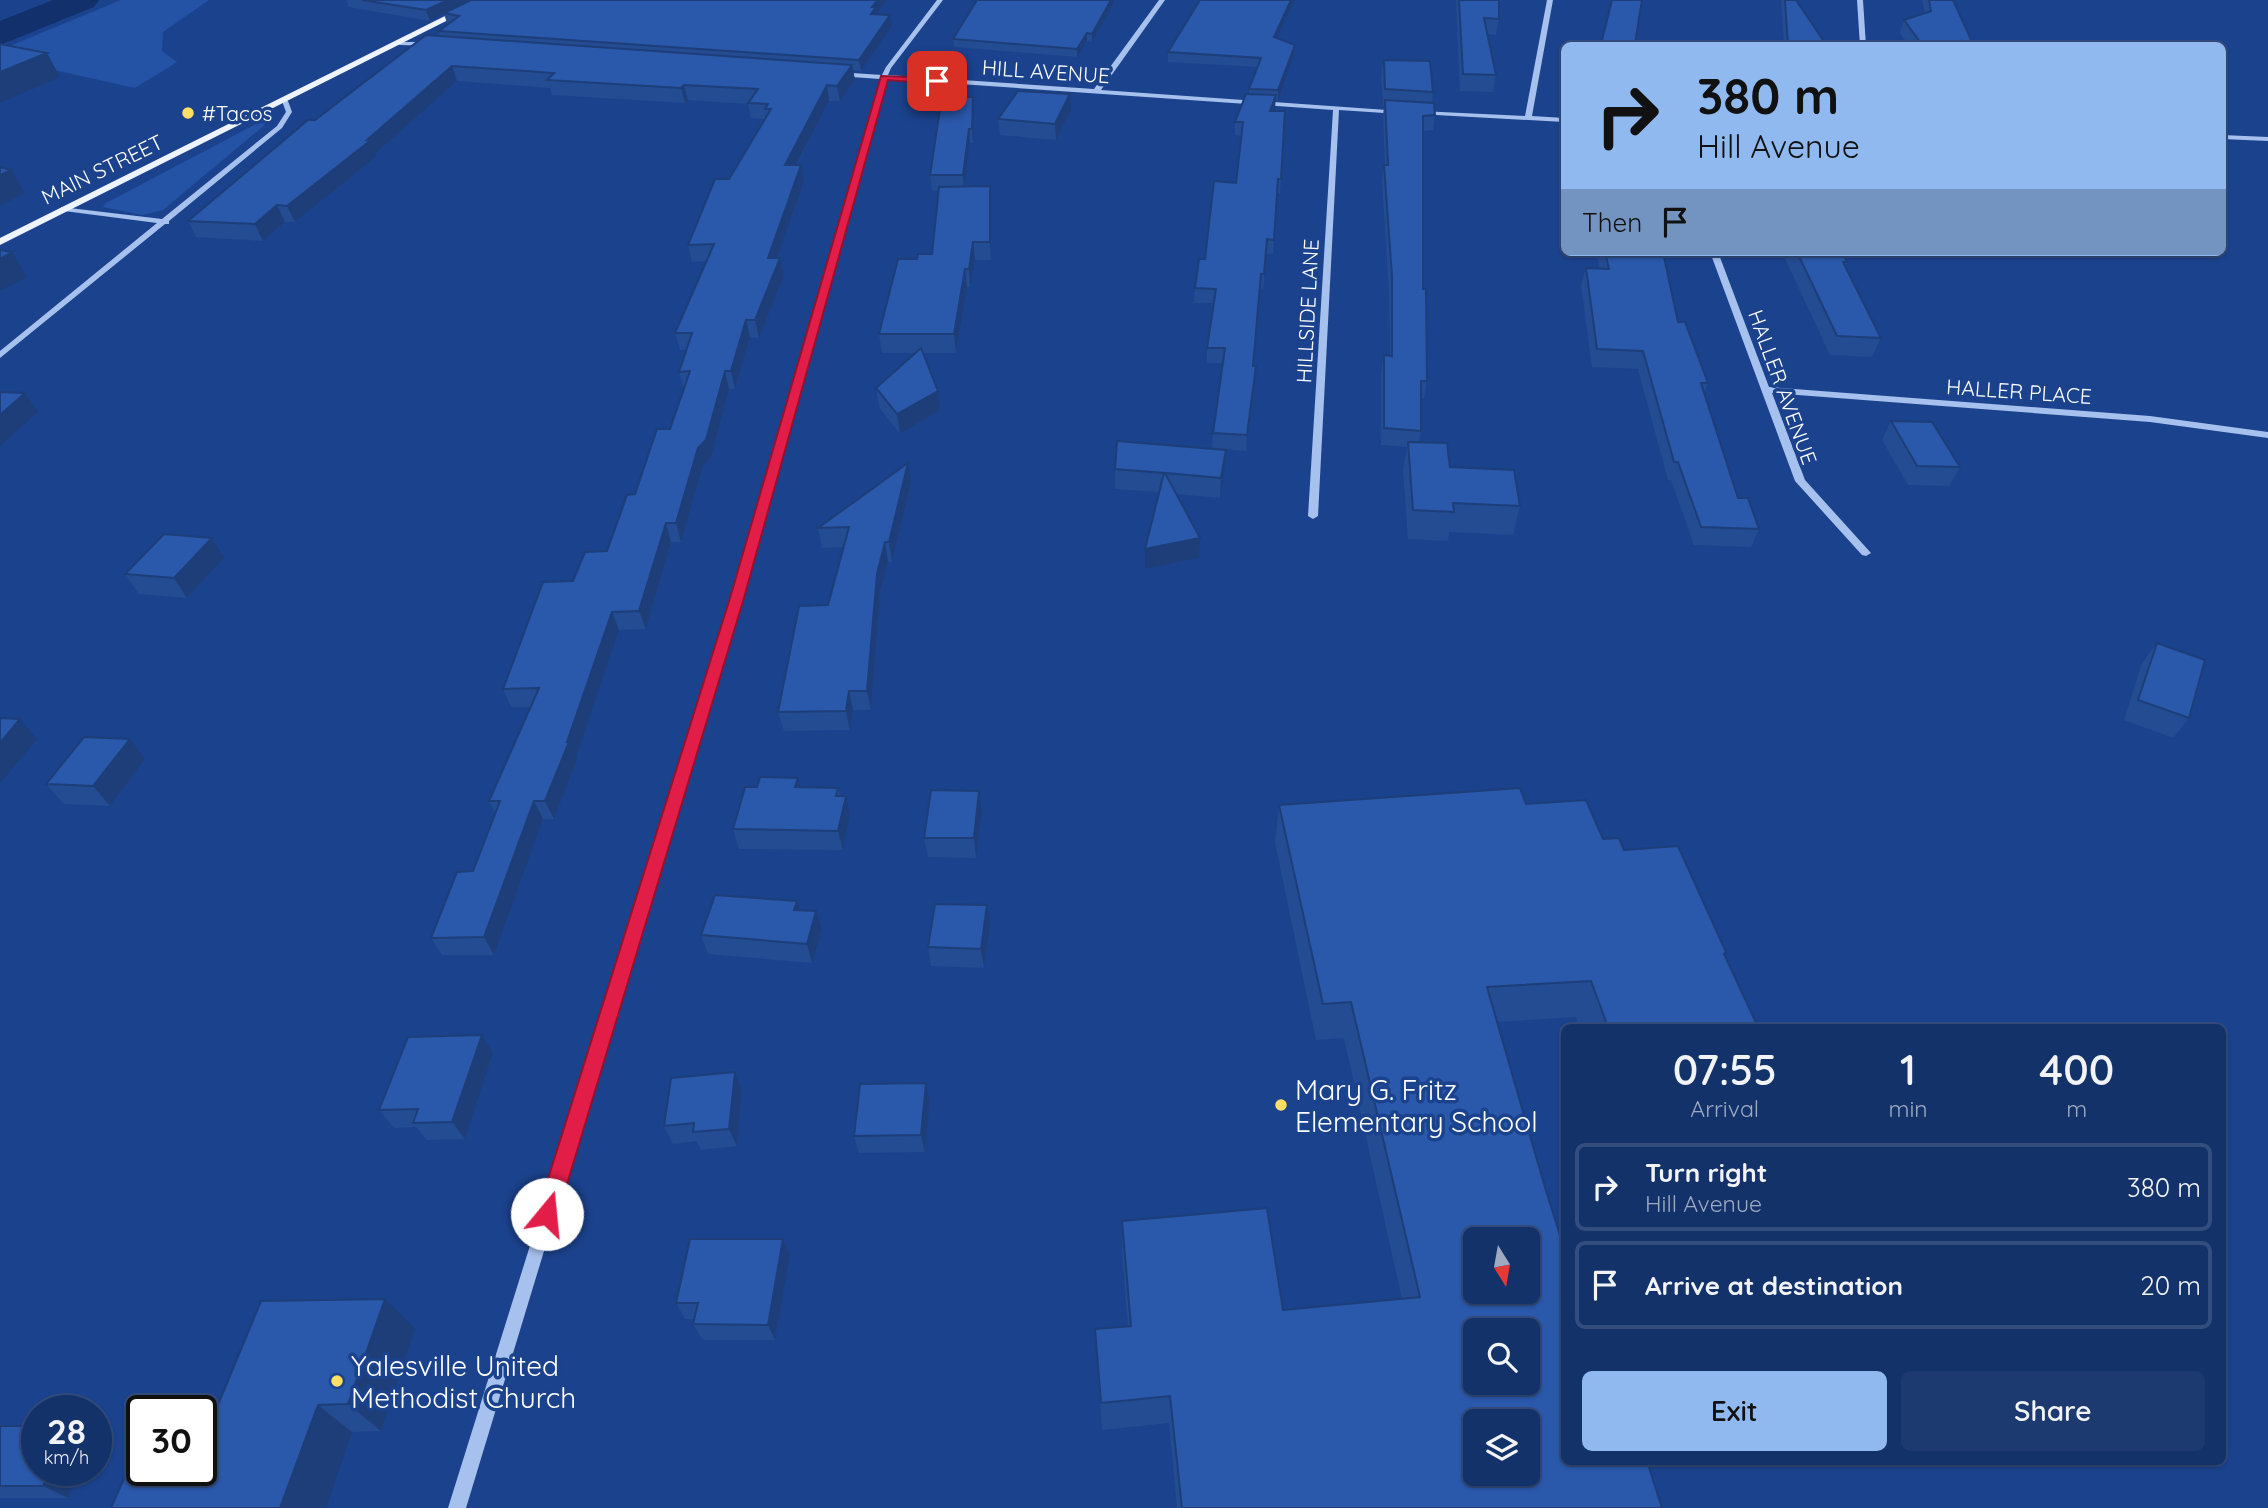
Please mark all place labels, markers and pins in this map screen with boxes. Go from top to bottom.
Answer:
pin [907,51,967,111]
place label: #Tacos [202,100,272,126]
marker: #Tacos [180,105,196,121]
place label: Mary G. Fritz Elementary School [1295,1072,1538,1139]
marker: Mary G. Fritz Elementary School [1273,1097,1289,1113]
place label: Yalesville United Methodist Church [351,1348,576,1415]
marker: Yalesville United Methodist Church [329,1373,345,1389]

